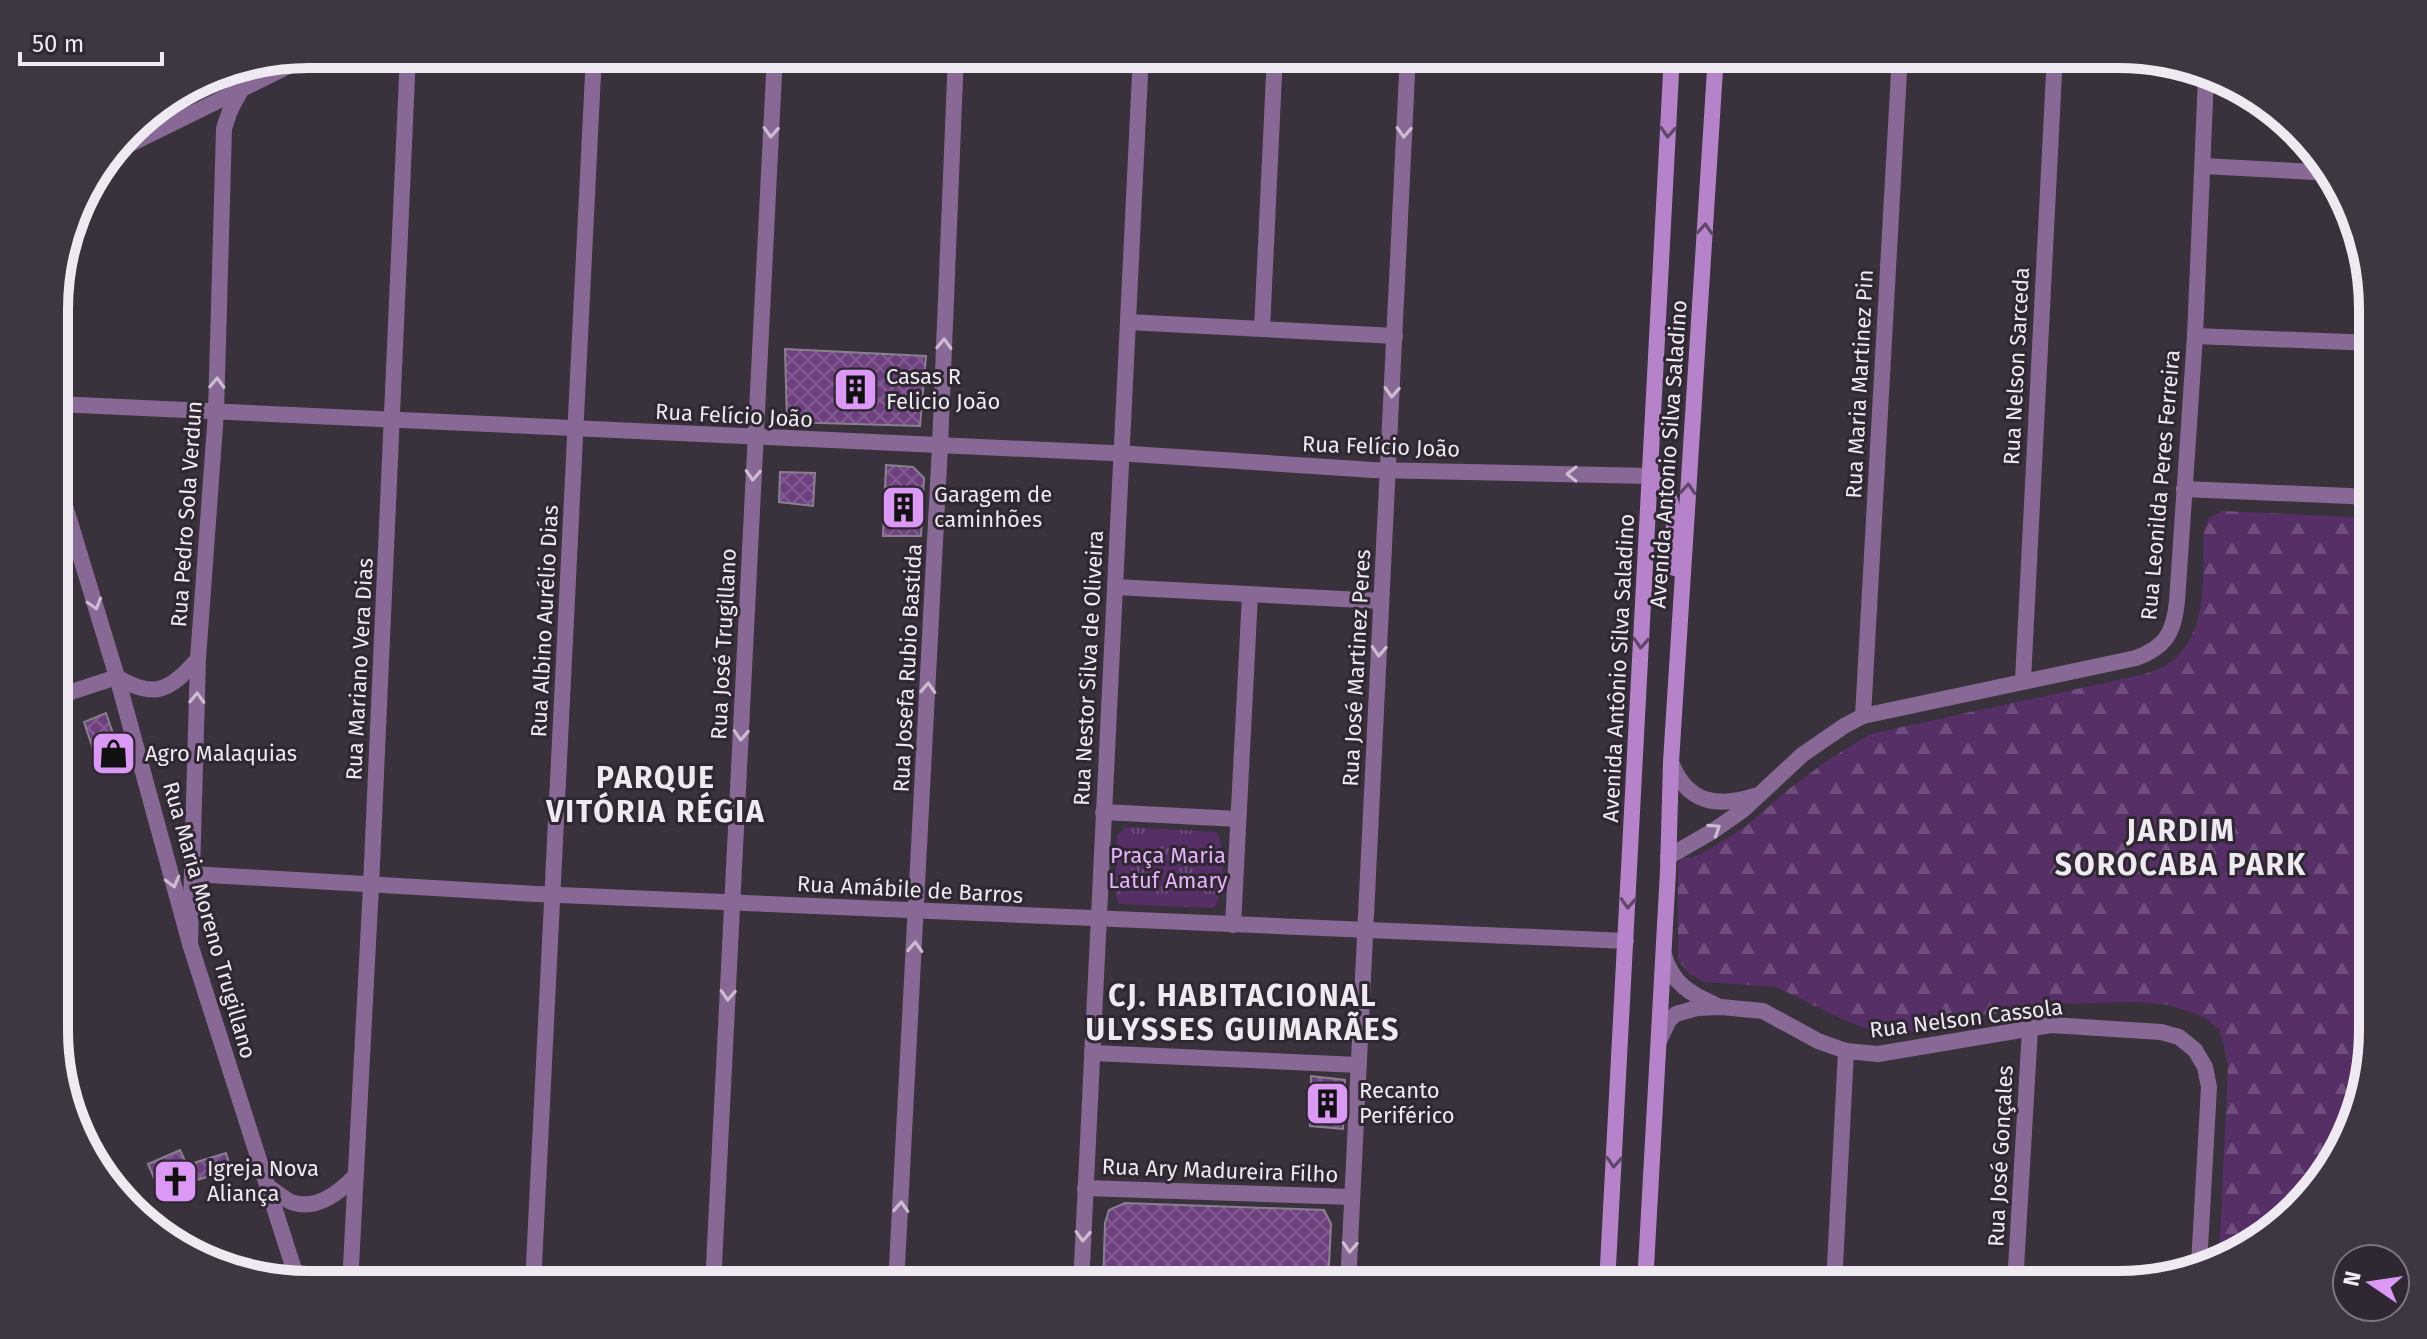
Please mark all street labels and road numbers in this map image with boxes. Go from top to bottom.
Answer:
street label: Rua Nelson Sarceda [1998,266,2035,466]
street label: Rua Maria Martinez Pin [1840,269,1879,499]
street label: Avenida Antonio Silva Saladino [1644,299,1693,609]
street label: Rua Leonilda Peres Ferreira [2135,348,2186,622]
street label: Rua Felício João [654,398,814,433]
street label: Rua Pedro Sola Verdun [165,400,208,628]
street label: Rua Felício João [1301,430,1460,463]
street label: Rua Albino Aurélio Dias [525,504,564,738]
street label: Avenida Antônio Silva Saladino [1597,513,1640,823]
street label: Rua Nestor Silva de Oliveira [1068,529,1109,807]
street label: Rua Josefa Rubio Bastida [887,543,928,793]
street label: Rua José Trugillano [705,548,742,740]
street label: Rua José Martinez Peres [1337,549,1376,787]
street label: Rua Mariano Vera Dias [340,557,379,781]
street label: Rua Maria Moreno Trugillano [157,778,262,1062]
street label: Rua Amábile de Barros [796,870,1024,909]
street label: Rua Nelson Cassola [1868,993,2064,1044]
street label: Rua José Gonçales [1982,1065,2019,1248]
street label: Rua Ary Madureira Filho [1101,1153,1339,1188]

